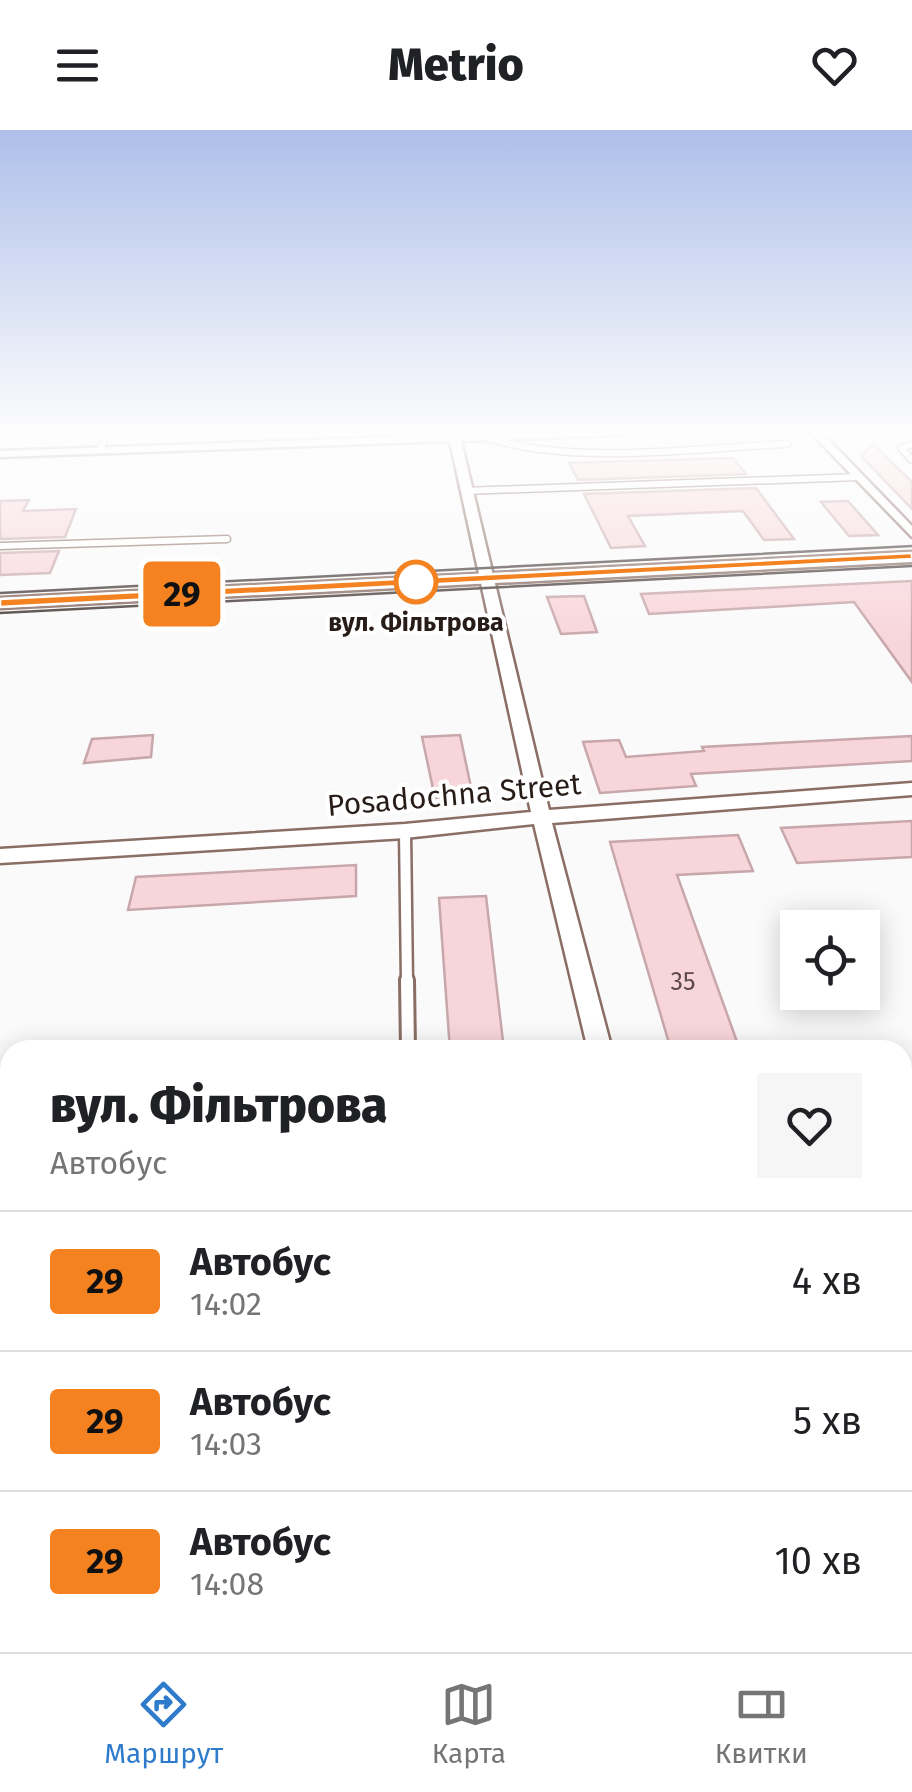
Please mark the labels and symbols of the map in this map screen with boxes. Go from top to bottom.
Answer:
marker: вул. Фільтрова [395,561,437,603]
line badge: 29 [137,562,227,626]
place label: вул. Фільтрова [328,608,504,638]
street label: Posadochna Street [326,766,583,824]
house number: 35 [670,967,696,997]

